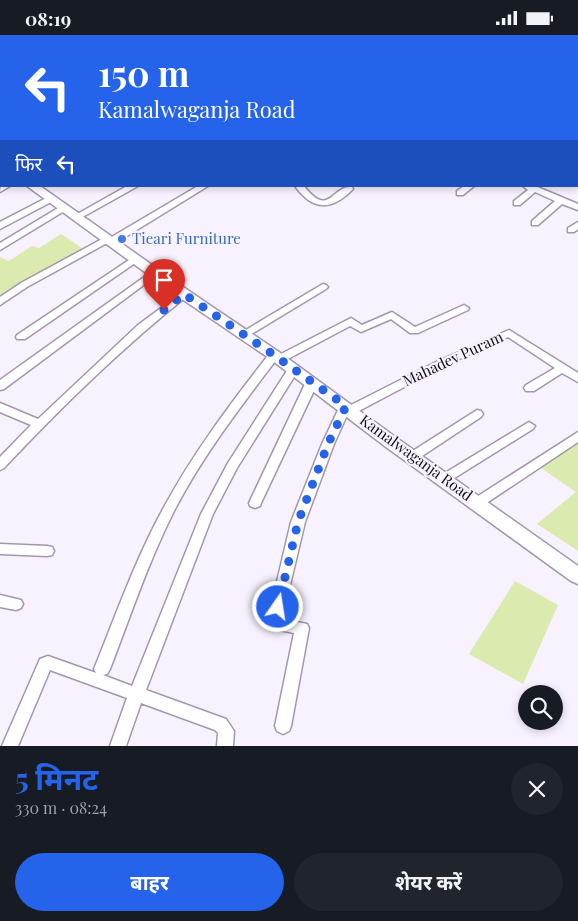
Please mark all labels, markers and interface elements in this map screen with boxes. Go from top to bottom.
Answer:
text: 08:19 [25,5,71,31]
text: 150 m [98,49,189,96]
icon: left [15,55,80,120]
text: Kamalwaganja Road [98,94,296,124]
text: फिर [15,150,42,176]
icon: left [52,150,80,178]
place label: Tieari Furniture [132,228,241,248]
marker: Tieari Furniture [116,233,128,245]
pin [143,259,185,310]
icon: arrive [150,266,178,294]
street label: Mahadev Puram [399,326,507,390]
street label: Kamalwaganja Road [356,410,477,505]
position arrow [251,580,303,632]
map controls [518,685,563,730]
button: search [518,685,563,730]
text: 5 मिनट [15,758,98,798]
button: close [511,763,563,815]
text: 330 m · 08:24 [15,797,107,818]
button: बाहर [15,853,284,911]
button: शेयर करें [294,853,563,911]

